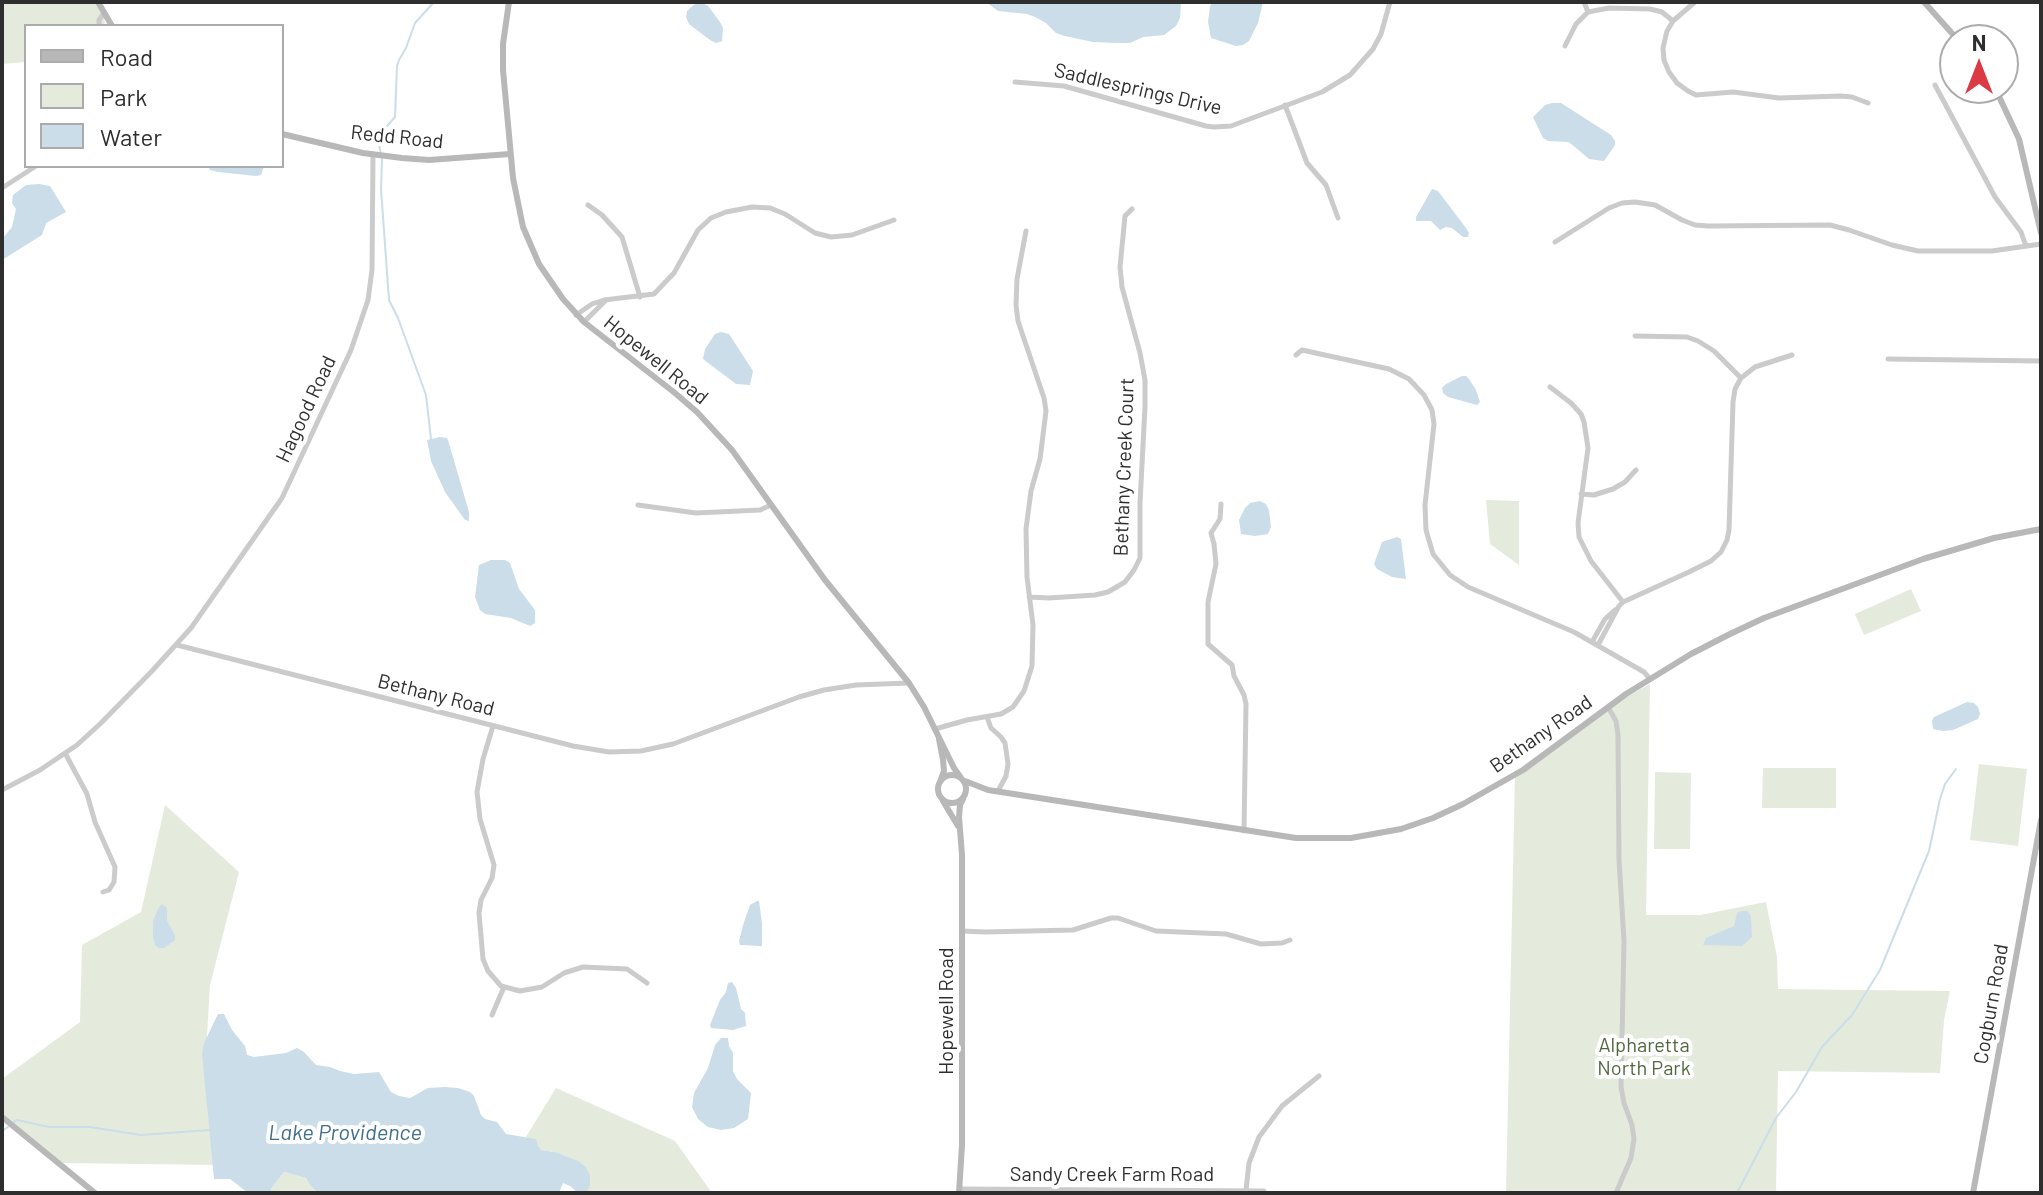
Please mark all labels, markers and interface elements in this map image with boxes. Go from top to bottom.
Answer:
legend [24,24,284,168]
north arrow [1939,24,2019,104]
text: N [1972,29,1986,55]
text: Road [100,42,153,71]
street label: Saddlesprings Drive [1052,58,1224,120]
text: Park [100,82,147,111]
street label: Redd Road [350,120,444,154]
text: Water [100,122,162,151]
street label: Hopewell Road [599,311,713,409]
street label: Hagood Road [271,352,341,466]
street label: Bethany Creek Court [1109,377,1139,557]
street label: Bethany Road [375,669,497,721]
street label: Bethany Road [1485,690,1597,778]
street label: Cogburn Road [1969,942,2013,1066]
street label: Hopewell Road [934,947,958,1075]
park label: Alpharetta North Park [1597,1033,1691,1080]
water label: Lake Providence [268,1120,422,1146]
street label: Sandy Creek Farm Road [1010,1162,1214,1186]

